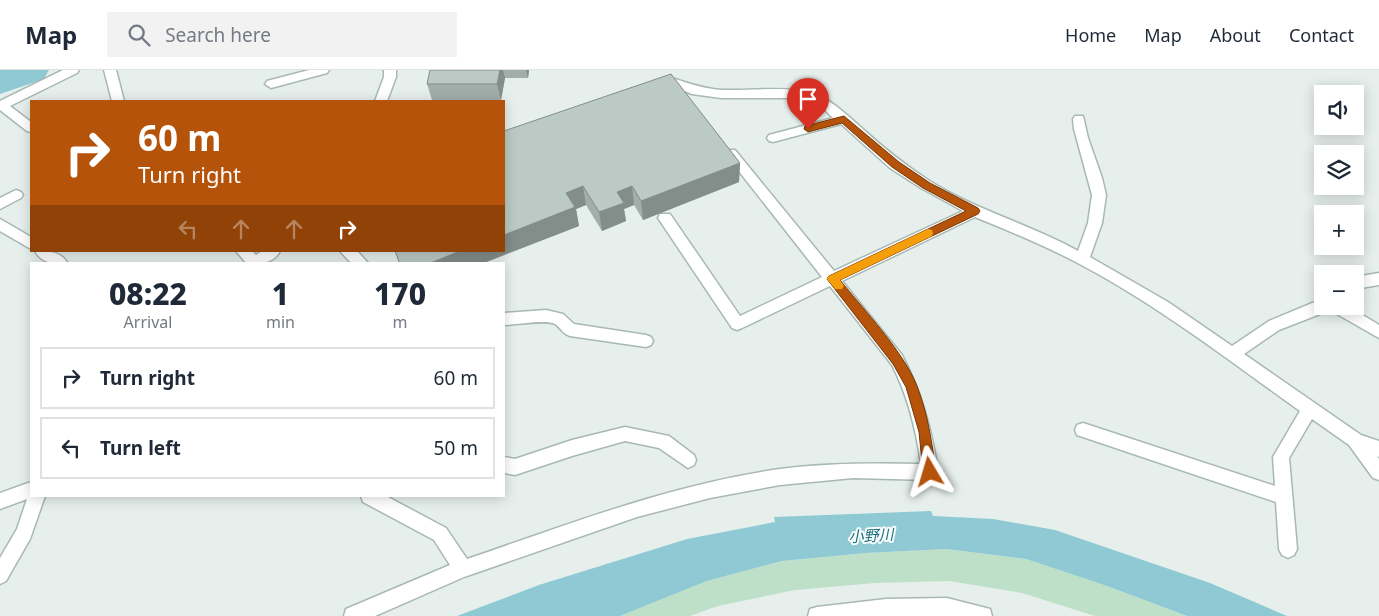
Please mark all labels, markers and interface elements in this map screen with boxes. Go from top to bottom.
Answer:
search box [107,12,457,57]
text: Map [25,18,77,51]
icon: search [125,21,153,49]
text: Search here [165,22,271,48]
text: Home [1065,23,1116,47]
text: Map [1144,23,1182,47]
text: About [1210,23,1261,47]
text: Contact [1289,23,1354,47]
pin [787,78,829,129]
icon: arrive [794,85,822,113]
map controls [1314,85,1364,315]
button: sound [1314,85,1364,135]
text: 60 m [138,114,221,161]
icon: right [55,120,120,185]
button: layers [1314,145,1364,195]
text: Turn right [138,159,241,189]
button: + [1314,205,1364,255]
icon: left [174,215,202,243]
icon: ahead [227,215,255,243]
icon: ahead [280,215,308,243]
icon: right [333,215,361,243]
button: − [1314,265,1364,315]
text: 08:22 [109,273,187,314]
text: 1 [272,273,289,314]
text: 170 [374,273,426,314]
text: Arrival [124,311,172,333]
text: min [266,311,295,333]
text: m [392,311,407,333]
icon: right [57,364,85,392]
text: Turn right [100,365,195,391]
text: 60 m [434,365,478,391]
icon: left [57,434,85,462]
text: Turn left [100,435,181,461]
text: 50 m [434,435,478,461]
position arrow [903,445,955,497]
water label: 小野川 [848,524,896,546]

